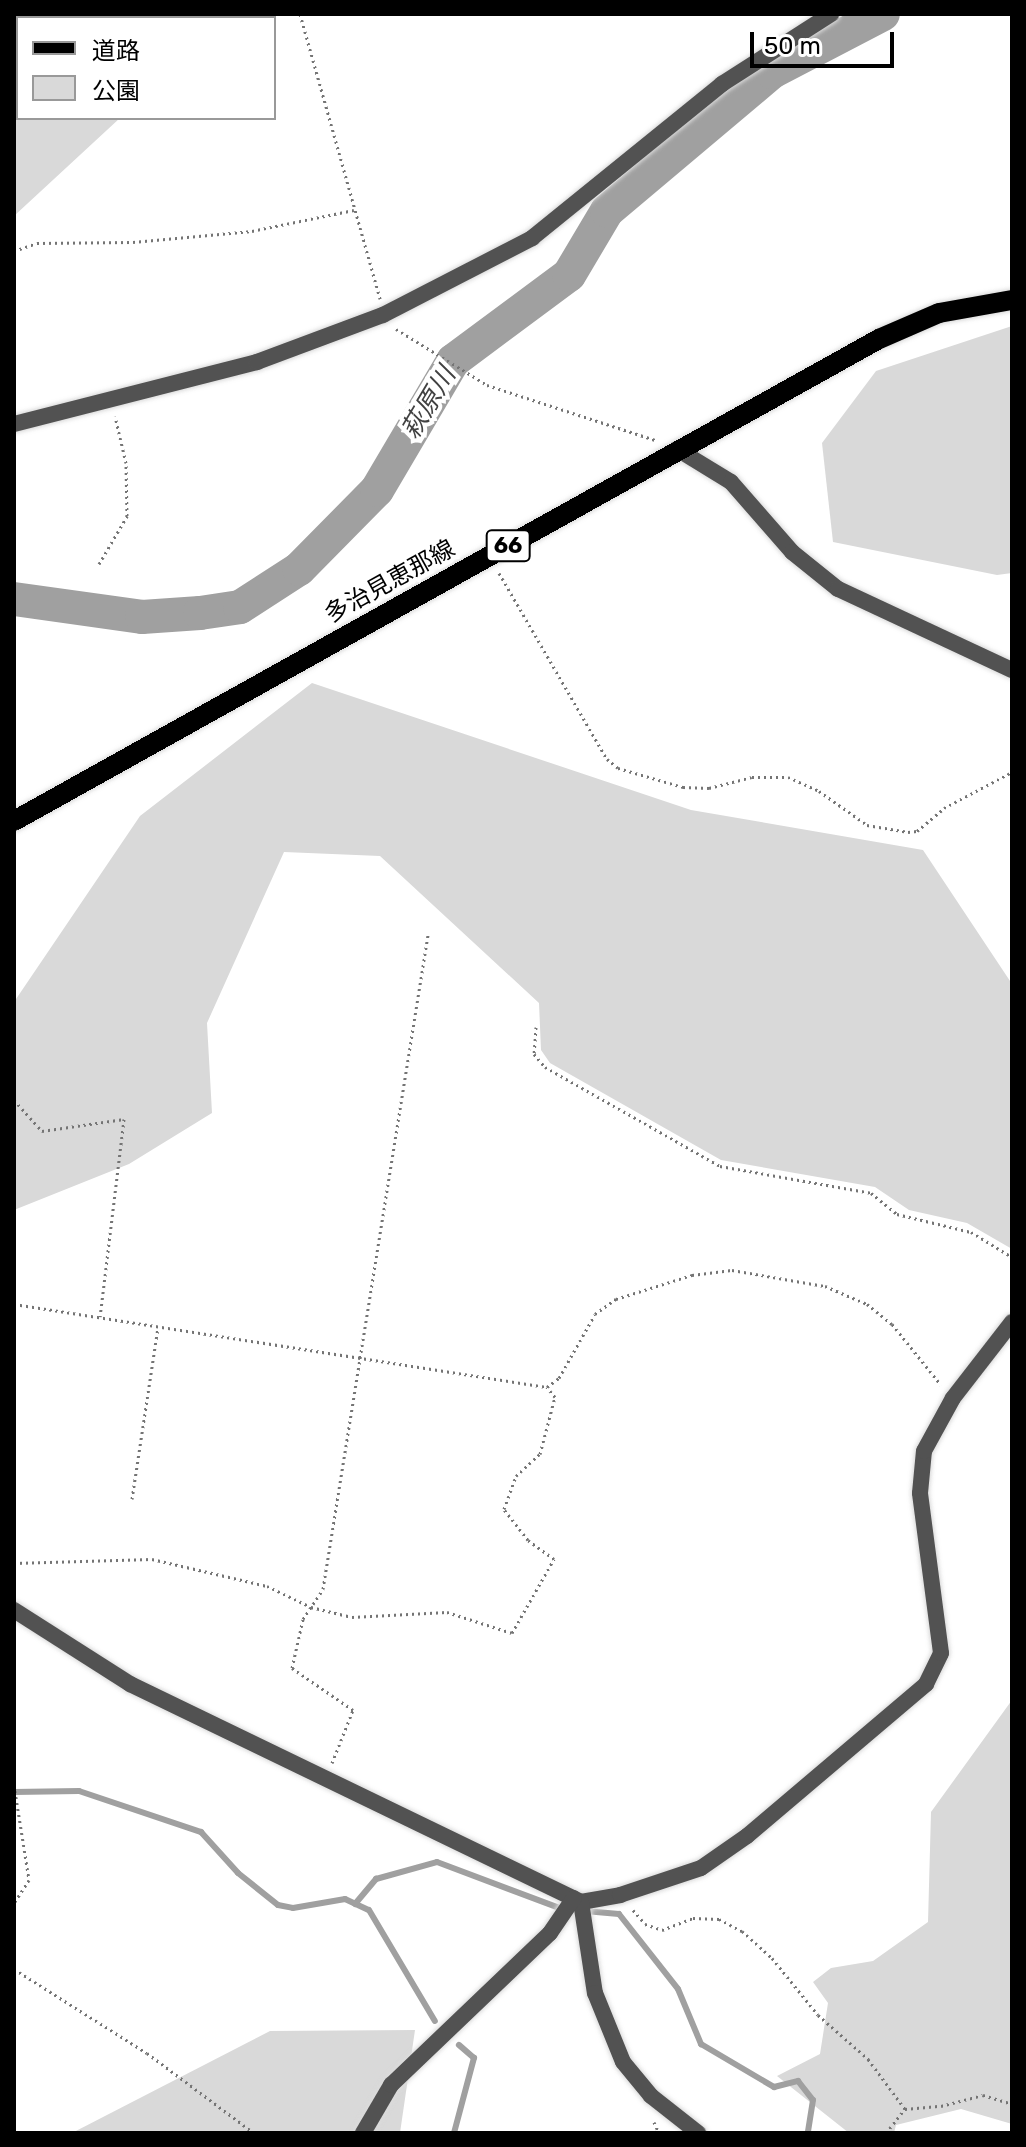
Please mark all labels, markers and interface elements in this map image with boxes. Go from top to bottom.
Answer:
legend [16,16,276,120]
scale bar [754,16,898,66]
text: 50 m [764,32,821,60]
text: 道路 [92,37,140,65]
text: 公園 [92,77,140,105]
water label: 萩原川 [396,362,462,444]
road number: 66 [484,528,532,564]
street label: 多治見恵那線 [320,534,460,630]

